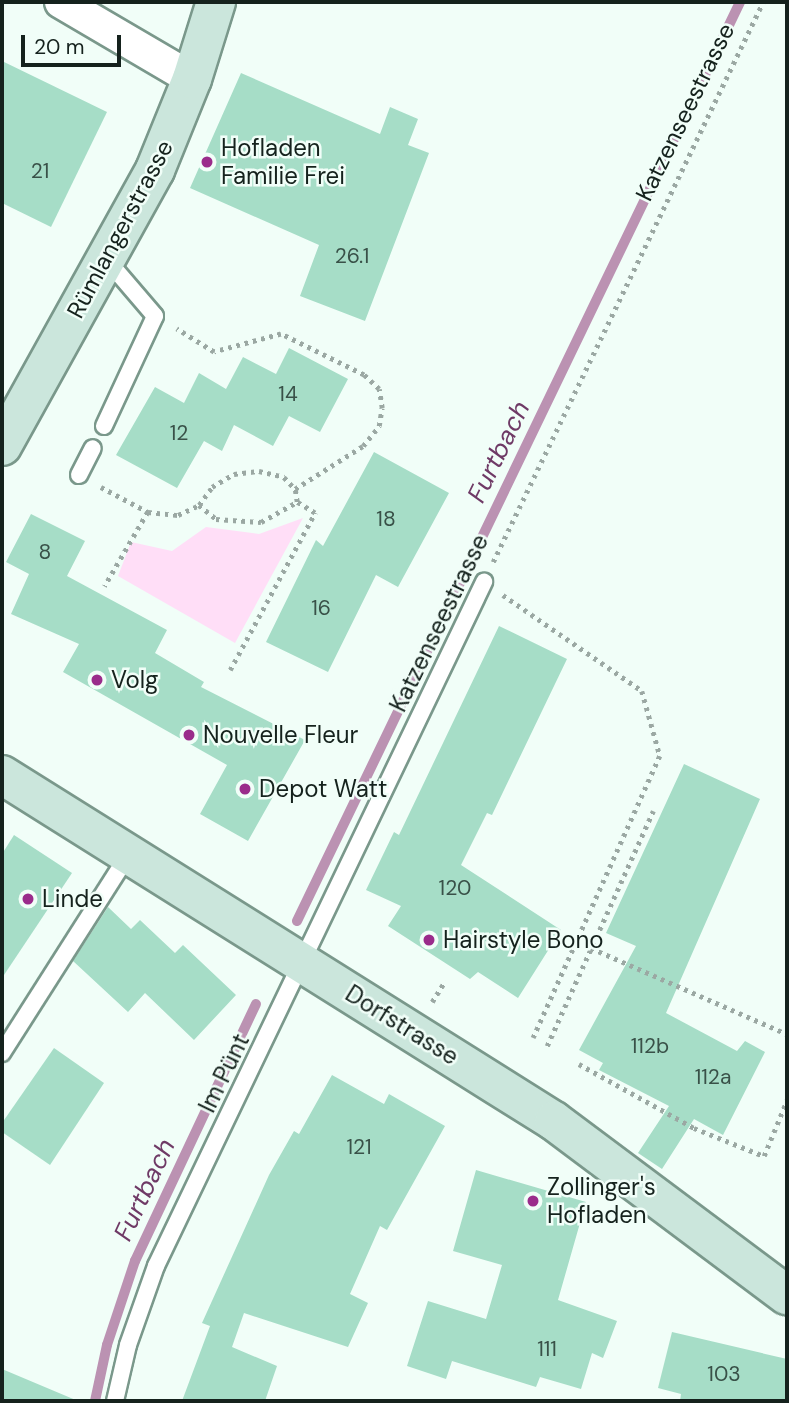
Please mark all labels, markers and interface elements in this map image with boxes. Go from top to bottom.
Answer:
street label: Katzenseestrasse [630,19,740,205]
scale bar [24,21,124,65]
text: 20 m [34,33,85,61]
place label: Hofladen Familie Frei [221,134,345,190]
street label: Rümlangerstrasse [61,135,179,323]
marker: Hofladen Familie Frei [199,154,215,170]
house number: 21 [31,158,49,184]
house number: 26.1 [335,243,369,269]
house number: 14 [278,381,298,407]
water label: Furtbach [461,396,537,508]
house number: 12 [170,420,188,446]
house number: 18 [376,506,396,532]
street label: Katzenseestrasse [384,530,494,716]
house number: 8 [39,539,51,565]
house number: 16 [311,595,331,621]
place label: Volg [111,666,158,694]
marker: Volg [89,672,105,688]
place label: Nouvelle Fleur [203,721,358,749]
marker: Nouvelle Fleur [181,727,197,743]
place label: Depot Watt [259,775,387,803]
marker: Depot Watt [237,781,253,797]
house number: 120 [439,875,471,901]
place label: Linde [42,885,103,913]
marker: Linde [20,891,36,907]
place label: Hairstyle Bono [443,926,603,954]
marker: Hairstyle Bono [421,932,437,948]
street label: Dorfstrasse [340,979,464,1071]
street label: Im Pünt [193,1029,255,1117]
house number: 112b [631,1033,669,1059]
house number: 112a [695,1064,731,1090]
water label: Furtbach [108,1134,182,1246]
house number: 121 [346,1134,372,1160]
place label: Zollinger's Hofladen [547,1173,656,1229]
marker: Zollinger's Hofladen [525,1193,541,1209]
house number: 111 [537,1336,557,1362]
house number: 103 [707,1361,741,1387]

